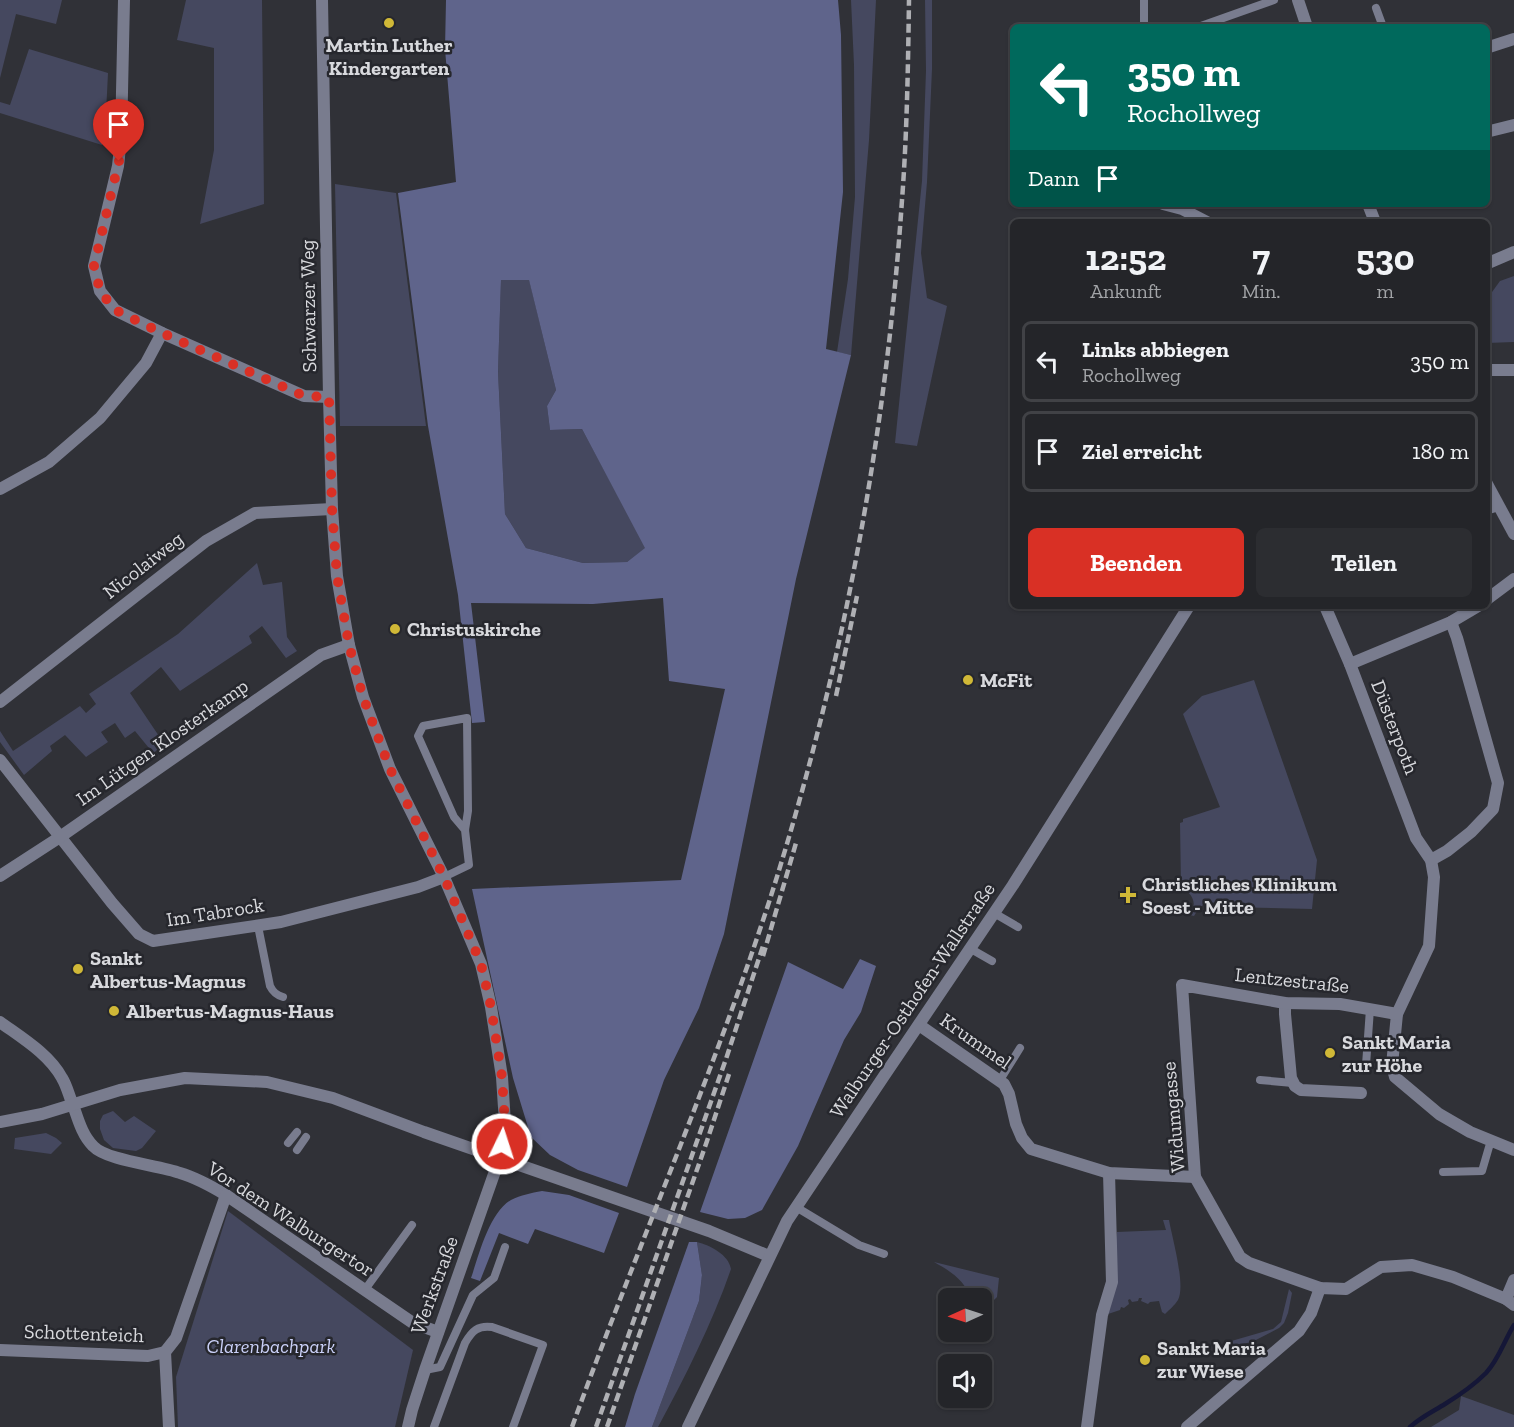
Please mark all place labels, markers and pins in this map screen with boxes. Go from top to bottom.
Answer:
marker: Martin Luther Kindergarten [382,16,396,30]
place label: Martin Luther Kindergarten [325,33,453,80]
pin [93,99,144,161]
place label: Christuskirche [407,617,541,641]
marker: Christuskirche [388,622,402,636]
place label: McFit [980,668,1033,692]
marker: McFit [961,673,975,687]
place label: Christliches Klinikum Soest - Mitte [1142,872,1337,919]
marker: Christliches Klinikum Soest - Mitte [1119,886,1137,904]
place label: Sankt Albertus-Magnus [90,946,246,993]
marker: Sankt Albertus-Magnus [71,962,85,976]
place label: Albertus-Magnus-Haus [126,999,334,1023]
marker: Albertus-Magnus-Haus [107,1004,121,1018]
place label: Sankt Maria zur Höhe [1342,1030,1451,1077]
marker: Sankt Maria zur Höhe [1323,1046,1337,1060]
place label: Sankt Maria zur Wiese [1157,1336,1266,1383]
marker: Sankt Maria zur Wiese [1138,1353,1152,1367]

